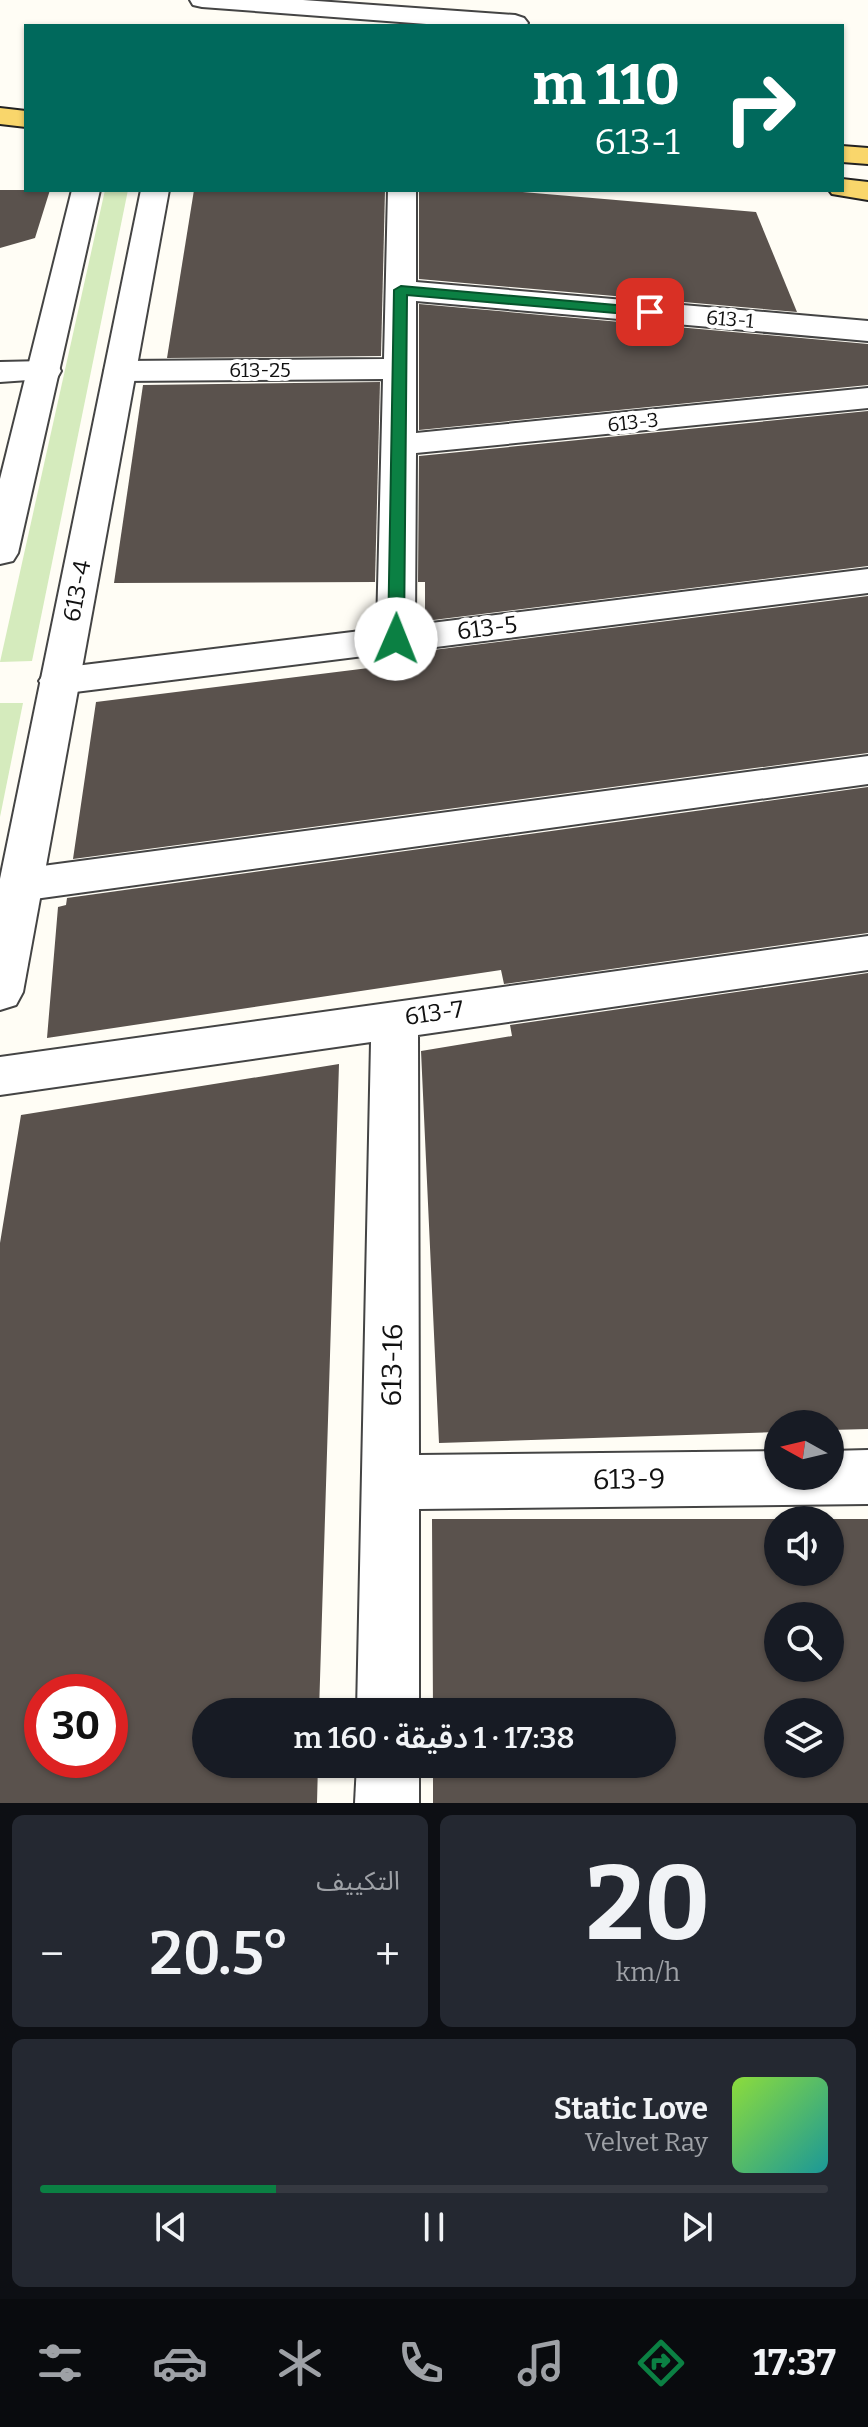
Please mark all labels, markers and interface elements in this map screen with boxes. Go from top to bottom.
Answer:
text: 110 m [533,52,680,119]
icon: right [708,56,812,160]
text: 613-1 [595,120,680,164]
pin [616,278,684,346]
icon: arrive [628,290,672,334]
street label: 613-1 [705,305,755,333]
street label: 613-25 [229,358,291,382]
street label: 613-3 [606,407,660,437]
street label: 613-4 [57,558,97,624]
position arrow [354,597,438,681]
street label: 613-5 [455,610,519,646]
street label: 613-7 [403,995,465,1031]
street label: 613-16 [375,1323,409,1407]
north arrow [764,1410,844,1490]
map controls [764,1410,844,1778]
street label: 613-9 [592,1462,666,1496]
button: sound [764,1506,844,1586]
button: search [764,1602,844,1682]
speed limit sign: 30 [24,1674,128,1778]
button: layers [764,1698,844,1778]
text: 17:38 · 1 دقيقة · 160 m [293,1720,575,1756]
text: 20 [586,1842,710,1967]
text: التكييف [316,1866,400,1897]
text: 20.5° [149,1918,290,1990]
text: − [40,1928,64,1981]
text: + [375,1928,400,1981]
text: km/h [616,1957,680,1988]
text: Static Love [554,2091,708,2127]
text: Velvet Ray [585,2127,708,2158]
icon: previous [149,2205,193,2249]
icon: pause [412,2205,456,2249]
icon: next [675,2205,719,2249]
icon: filters [32,2335,88,2391]
icon: car [152,2335,208,2391]
icon: climate [272,2335,328,2391]
icon: phone [393,2335,449,2391]
icon: music [513,2335,569,2391]
icon: directions [633,2335,689,2391]
text: 17:37 [753,2341,836,2385]

